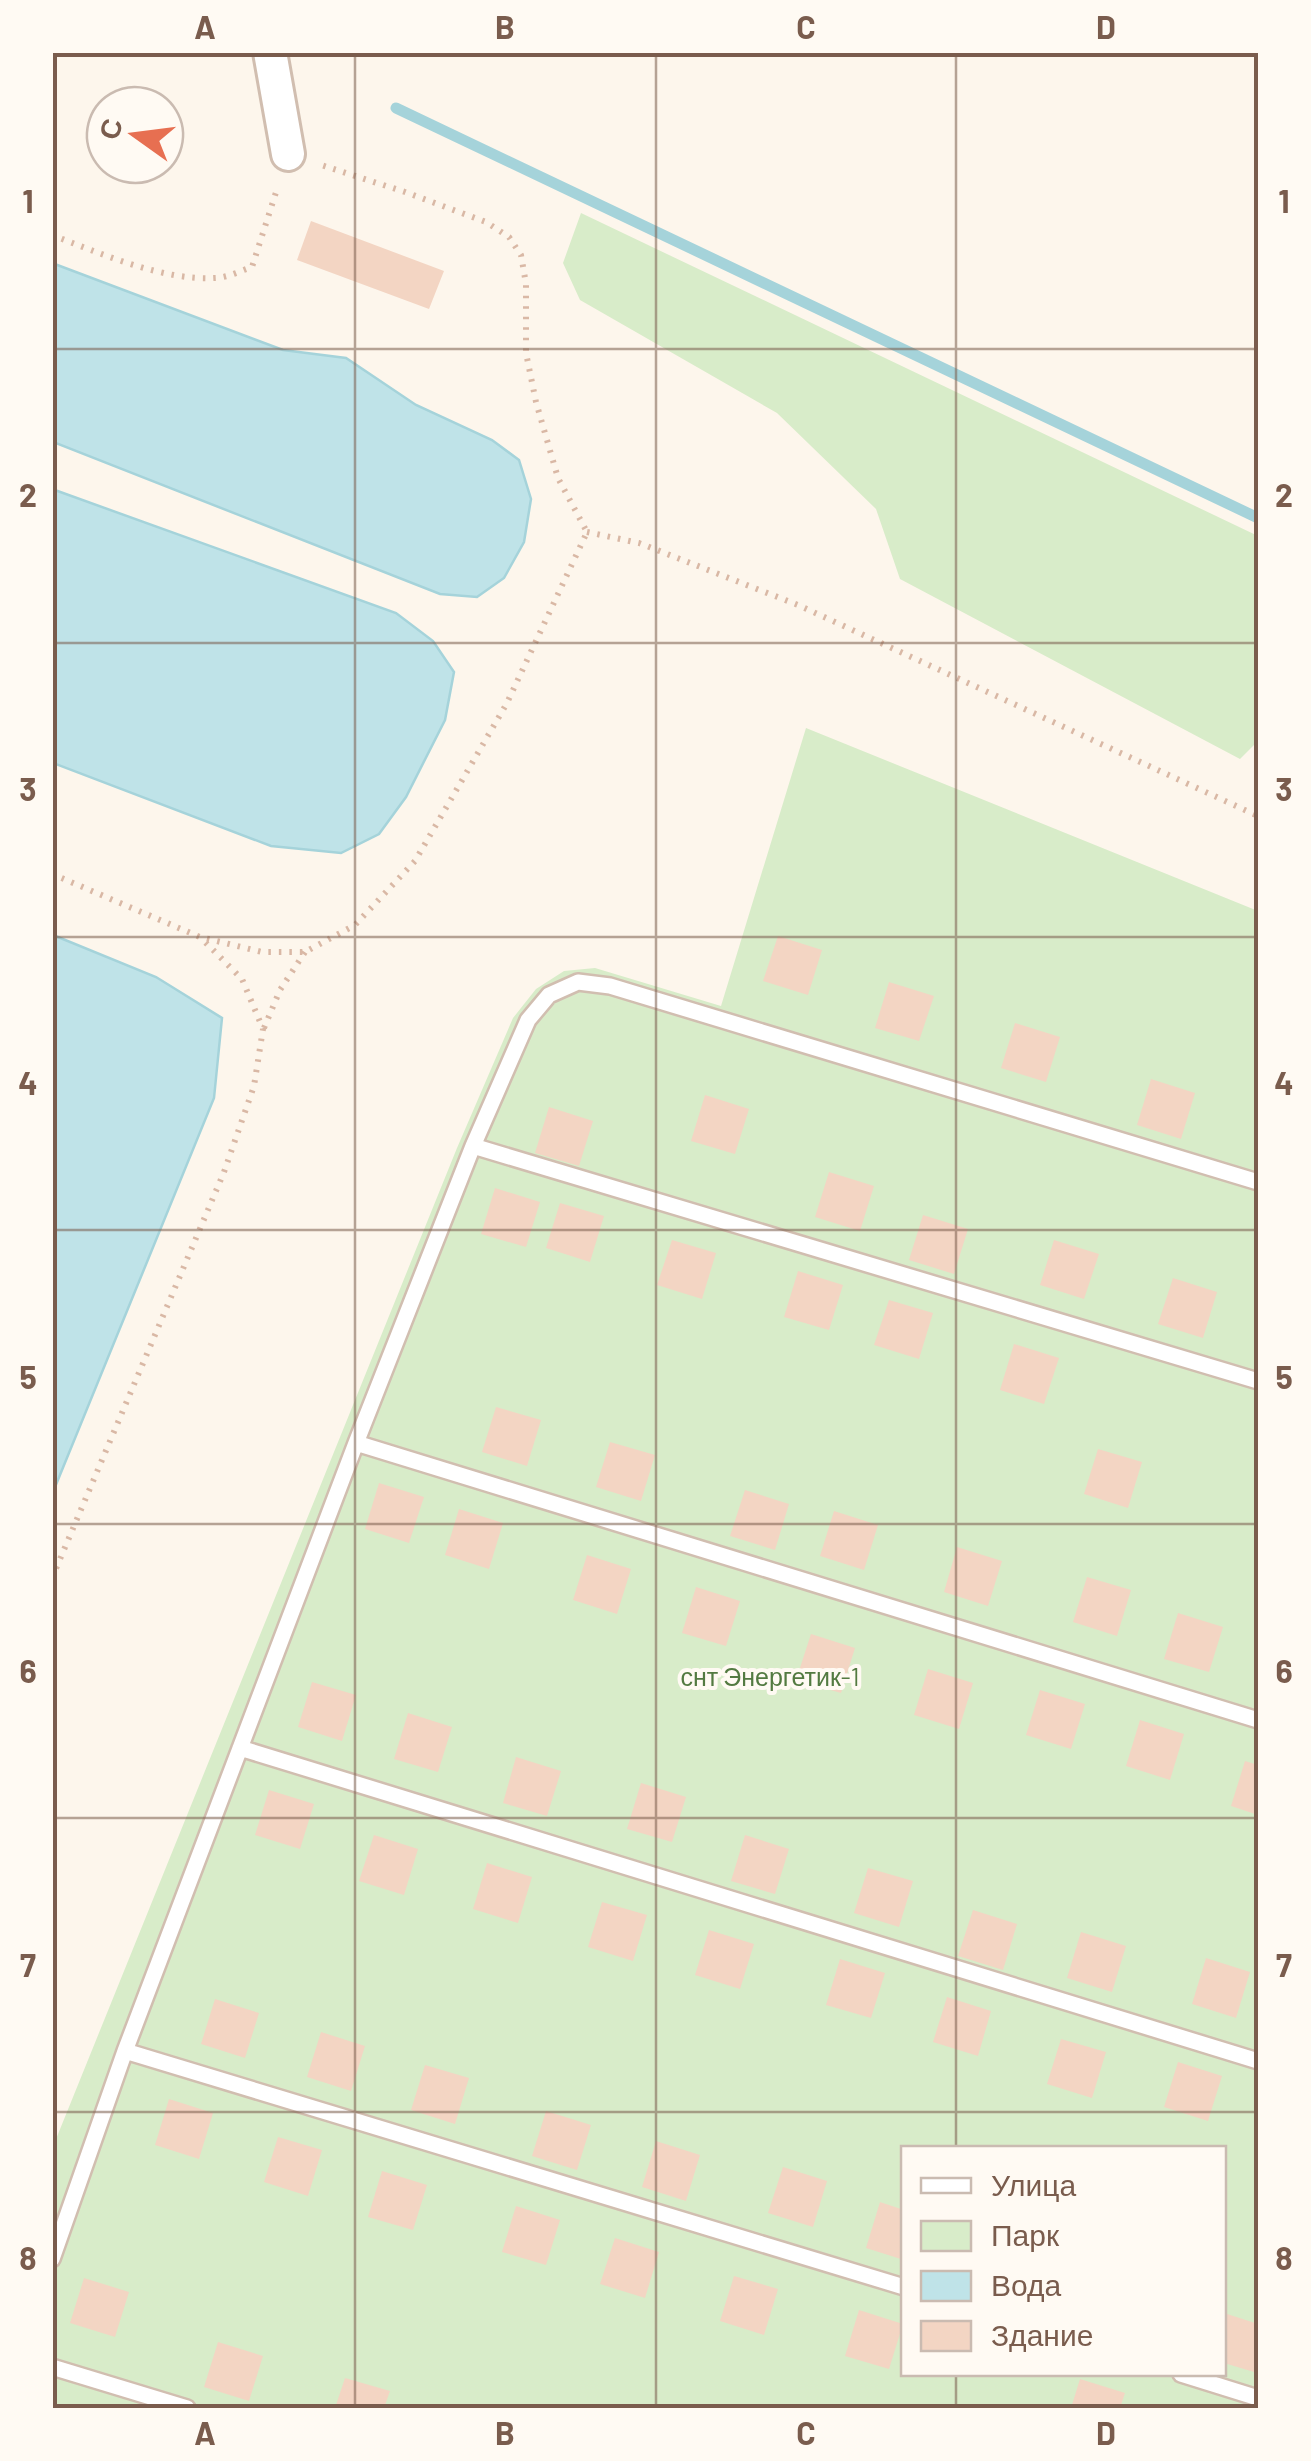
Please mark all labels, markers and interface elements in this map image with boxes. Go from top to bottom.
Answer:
text: A [194,7,216,45]
text: B [495,7,515,45]
text: C [796,7,816,45]
text: D [1096,7,1116,45]
north arrow [85,85,185,185]
text: С [91,115,129,143]
text: 1 [22,181,34,219]
text: 1 [1278,181,1290,219]
text: 2 [19,475,37,513]
text: 2 [1275,475,1293,513]
text: 3 [19,769,37,807]
text: 3 [1275,769,1293,807]
text: 4 [18,1063,38,1101]
text: 4 [1274,1063,1294,1101]
text: 5 [19,1357,37,1395]
text: 5 [1275,1357,1293,1395]
text: 6 [19,1651,37,1689]
text: 6 [1275,1651,1293,1689]
park label: снт Энергетик-1 [681,1661,859,1691]
text: 7 [20,1945,36,1983]
text: 7 [1276,1945,1292,1983]
legend [901,2146,1226,2376]
text: Улица [991,2166,1076,2202]
text: Парк [991,2216,1060,2252]
text: 8 [19,2238,37,2276]
text: 8 [1275,2238,1293,2276]
text: Вода [991,2266,1062,2302]
text: Здание [991,2316,1093,2352]
text: A [194,2413,216,2451]
text: B [495,2413,515,2451]
text: C [796,2413,816,2451]
text: D [1096,2413,1116,2451]

